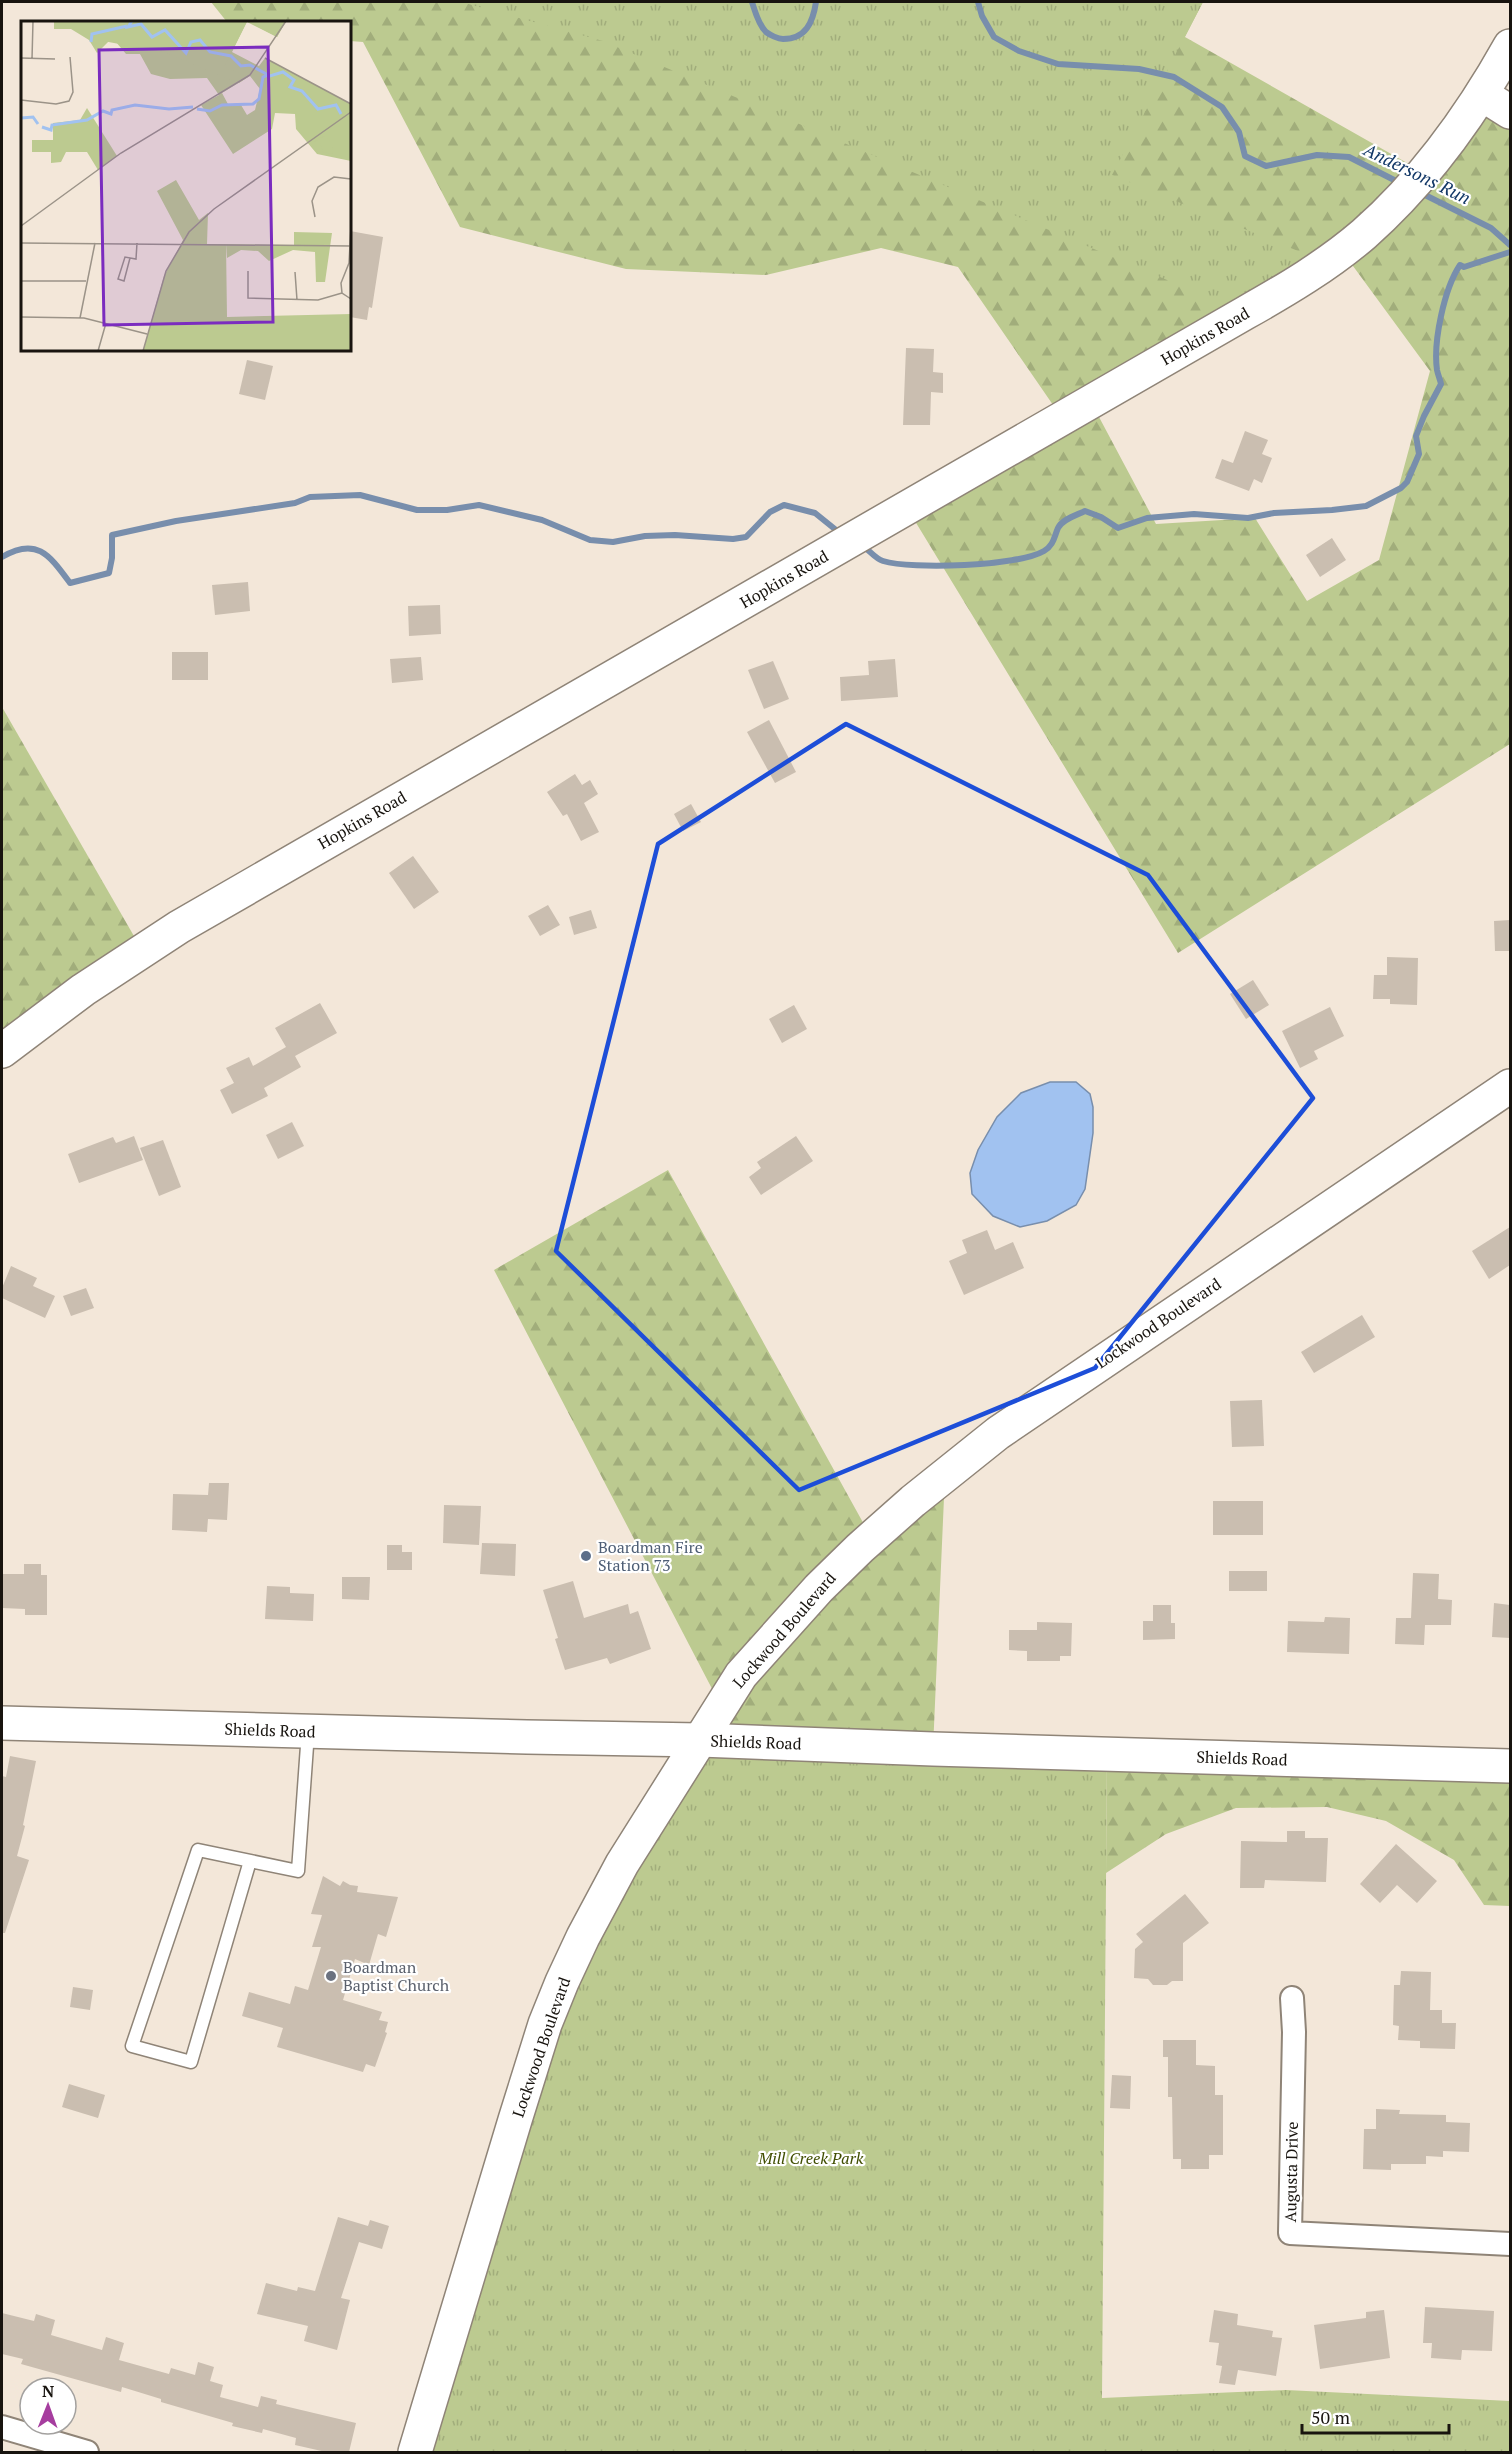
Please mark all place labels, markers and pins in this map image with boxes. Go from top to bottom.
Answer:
place label: Boardman Fire Station 73 [598,1536,703,1576]
marker: Boardman Fire Station 73 [579,1549,593,1563]
place label: Boardman Baptist Church [343,1956,450,1996]
marker: Boardman Baptist Church [324,1969,338,1983]

